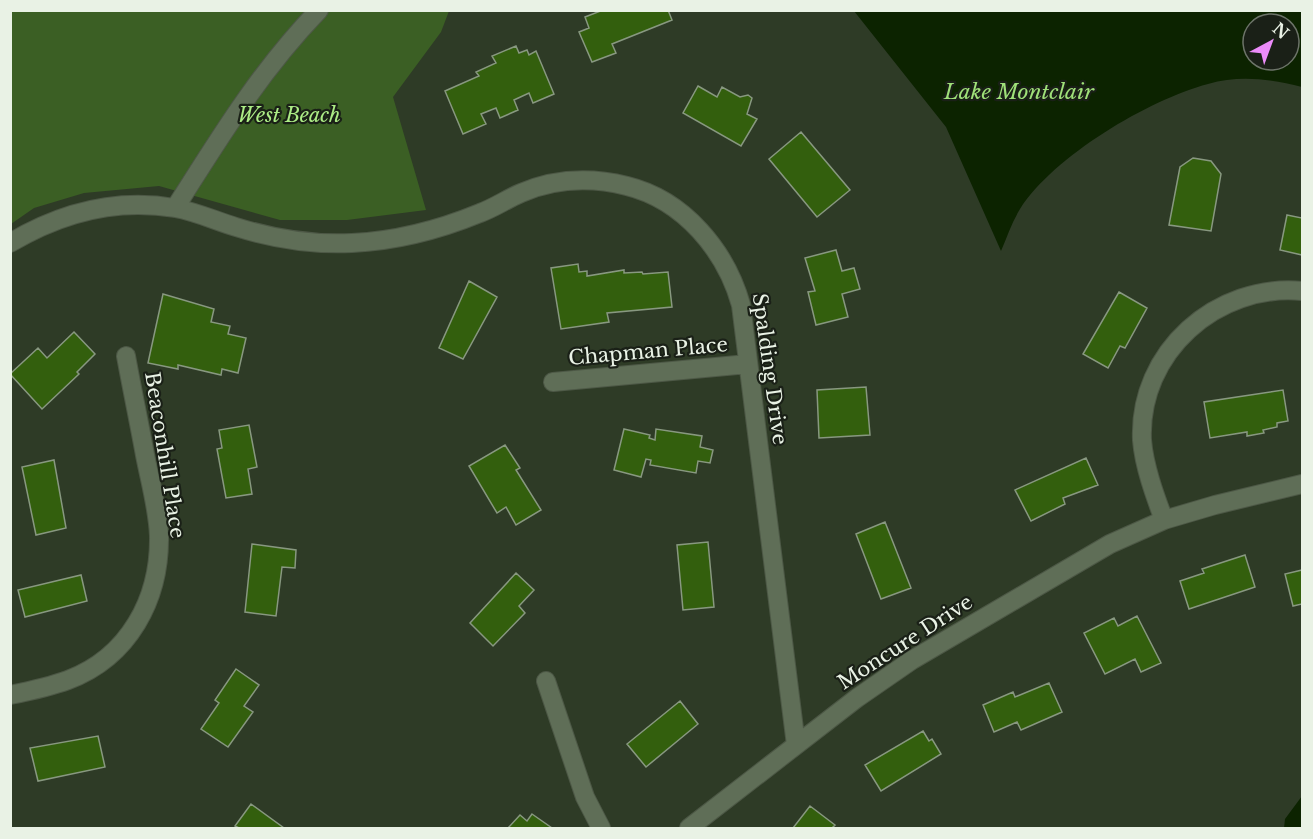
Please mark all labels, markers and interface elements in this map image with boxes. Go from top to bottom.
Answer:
north arrow [1241,12,1301,72]
text: N [1269,18,1293,43]
water label: Lake Montclair [943,79,1095,105]
park label: West Beach [237,103,341,127]
street label: Spalding Drive [747,292,793,446]
street label: Chapman Place [567,332,729,370]
street label: Beaconhill Place [140,370,190,540]
street label: Moncure Drive [833,589,977,695]

